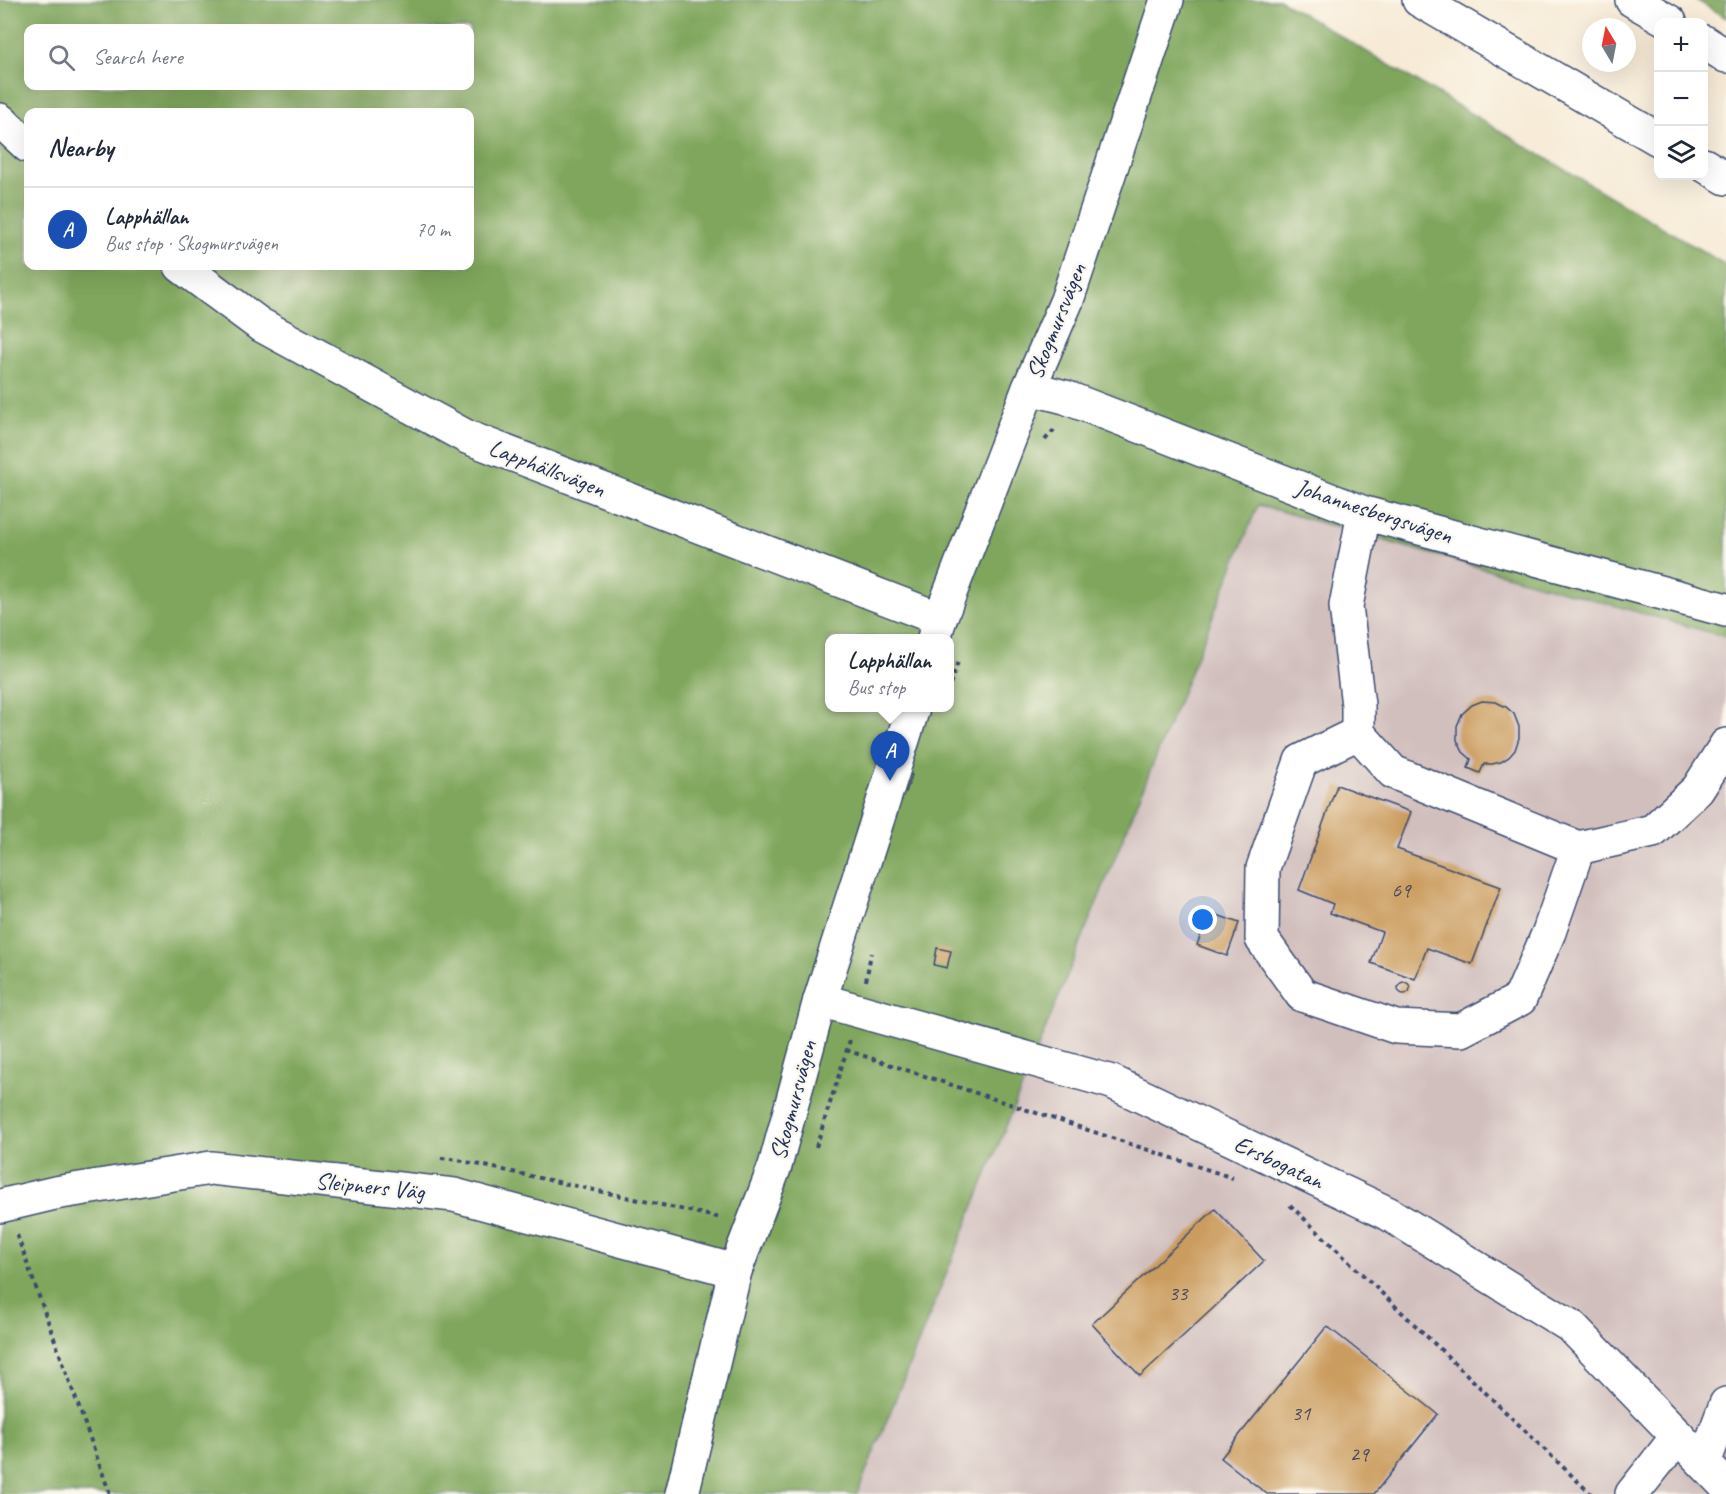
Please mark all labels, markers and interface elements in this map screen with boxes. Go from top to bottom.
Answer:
north arrow [1582,18,1636,72]
map controls [1654,18,1708,180]
button: + [1654,18,1708,72]
search box [24,24,474,90]
icon: search [45,41,78,74]
text: Search here [93,43,183,71]
button: − [1654,72,1708,126]
button: layers [1654,126,1708,180]
text: Nearby [48,131,113,164]
text: Lapphällan [105,203,188,231]
text: A [62,217,73,242]
text: 70 m [416,217,450,242]
text: Bus stop · Skogmursvägen [105,231,278,256]
street label: Skogmursvägen [1019,258,1093,383]
street label: Lapphällsvägen [485,432,610,504]
street label: Johannesbergsvägen [1291,471,1456,551]
popup [825,634,954,712]
text: Lapphällan [848,647,931,675]
text: Bus stop [848,675,905,700]
pin: A [870,732,910,781]
house number: 69 [1392,877,1412,903]
your location [1188,905,1217,934]
street label: Skogmursvägen [763,1037,823,1163]
street label: Ersbogatan [1230,1128,1330,1196]
street label: Sleipners Väg [314,1165,428,1207]
house number: 33 [1169,1280,1189,1306]
house number: 31 [1292,1400,1312,1426]
house number: 29 [1350,1441,1370,1467]

